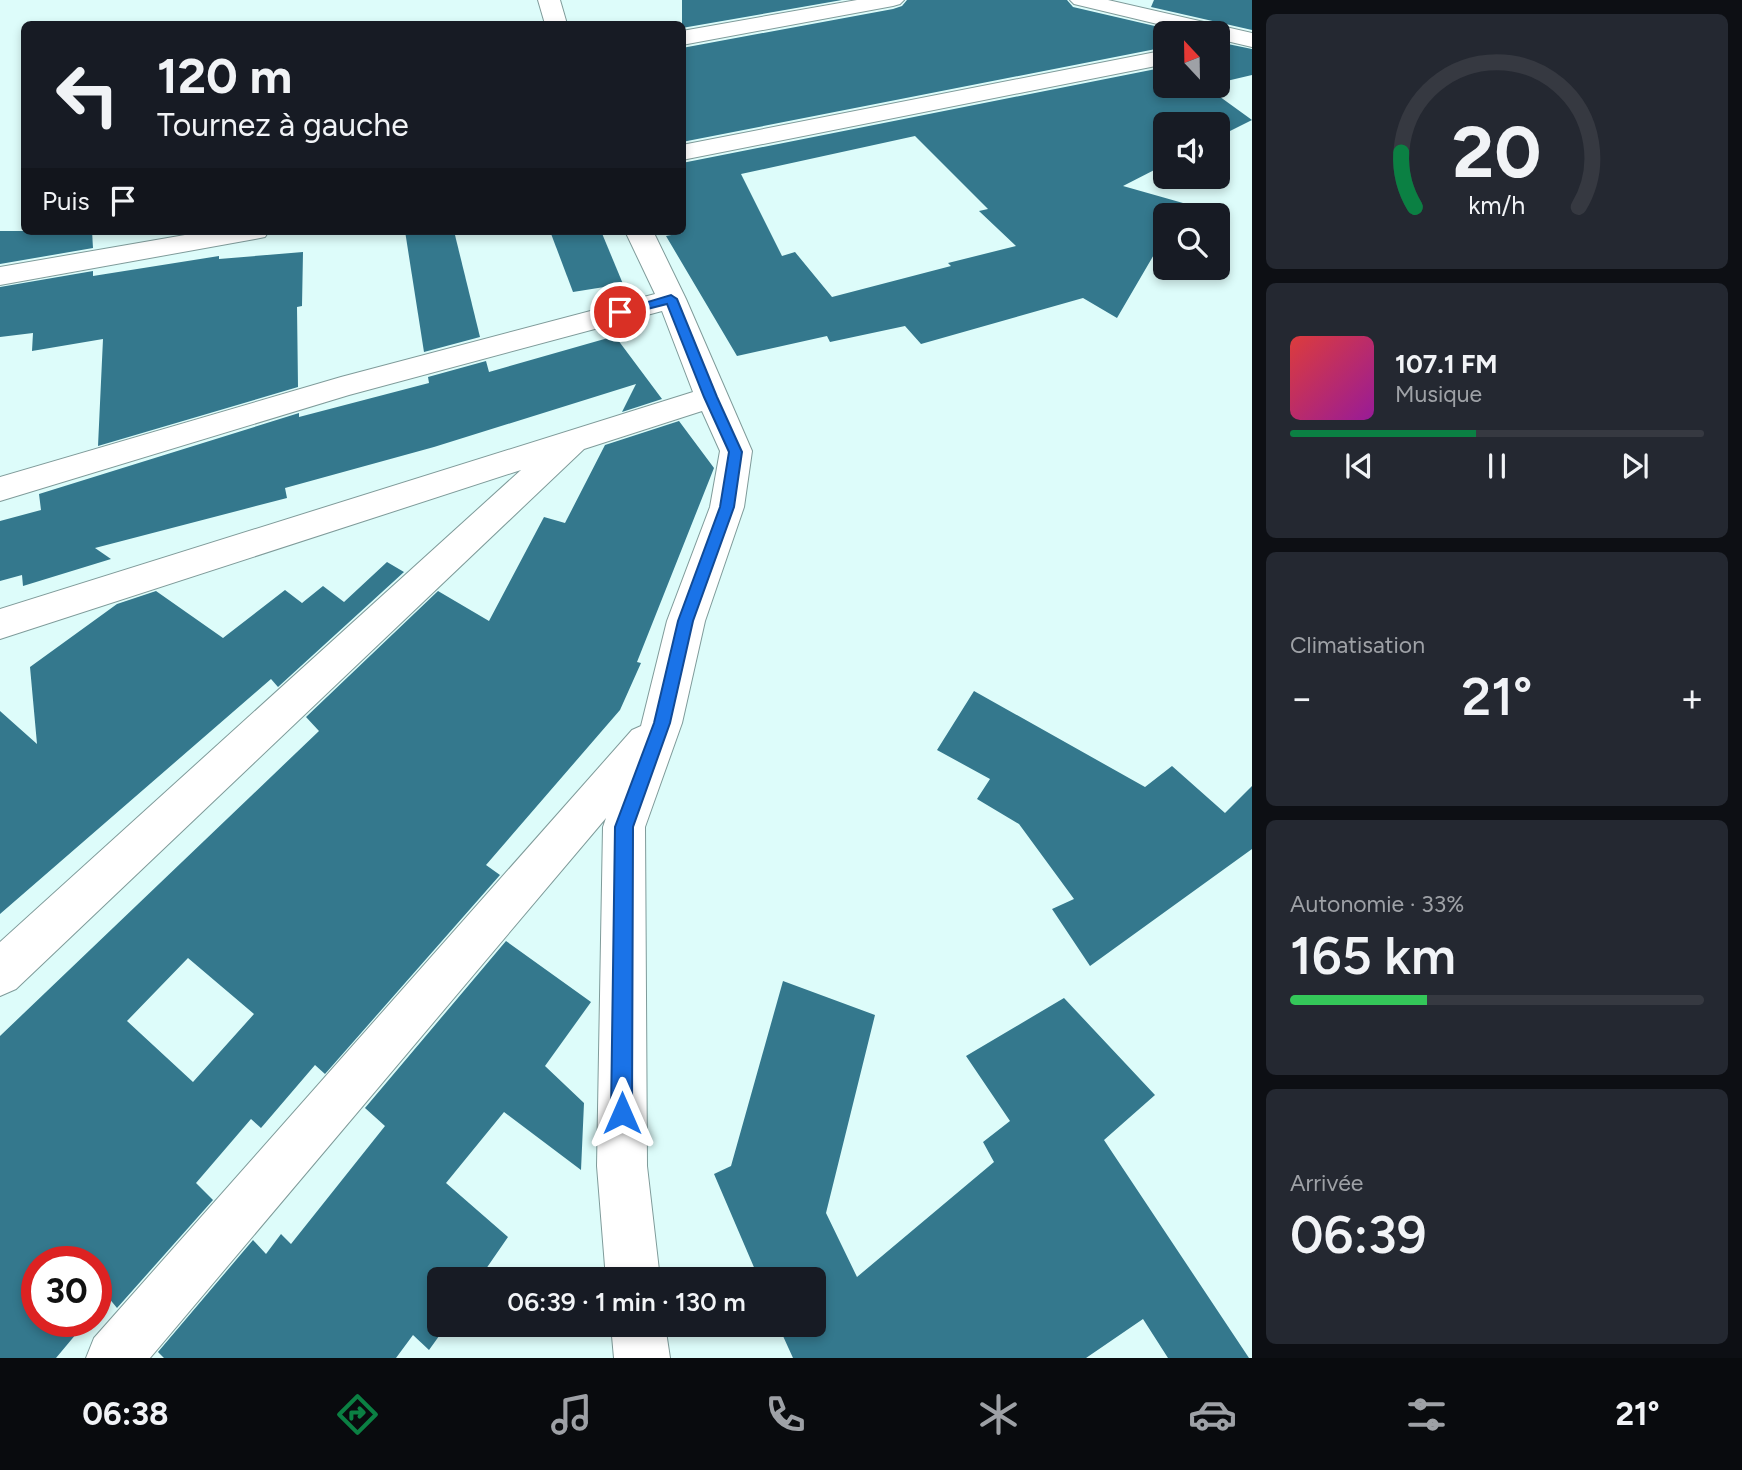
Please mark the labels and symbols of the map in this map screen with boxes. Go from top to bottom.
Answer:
north arrow [1153,21,1230,98]
pin [590,282,650,342]
position arrow [585,1076,659,1150]
speed limit sign: 30 [21,1246,112,1337]

